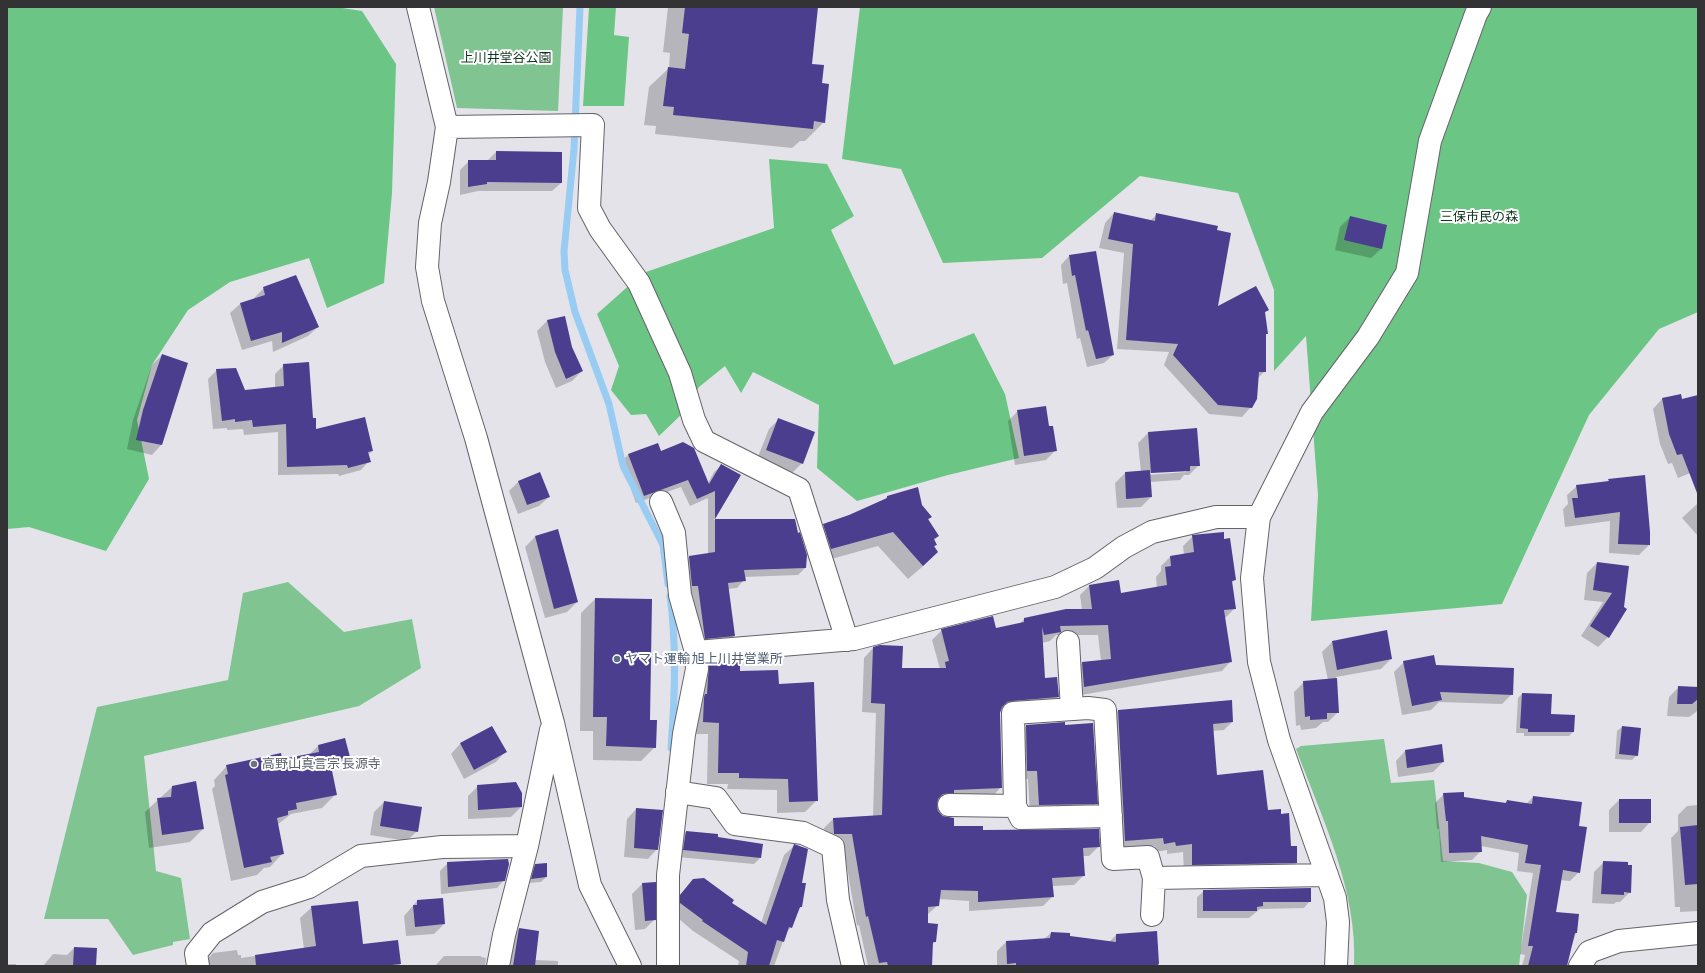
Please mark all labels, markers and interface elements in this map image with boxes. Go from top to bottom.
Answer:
park label: 上川井堂谷公園 [461,50,551,66]
park label: 三保市民の森 [1440,209,1518,225]
place label: ヤマト運輸 旭上川井営業所 [625,651,783,667]
marker: ヤマト運輸 旭上川井営業所 [612,654,622,664]
place label: 高野山真言宗 長源寺 [262,756,381,772]
marker: 高野山真言宗 長源寺 [249,759,259,769]

